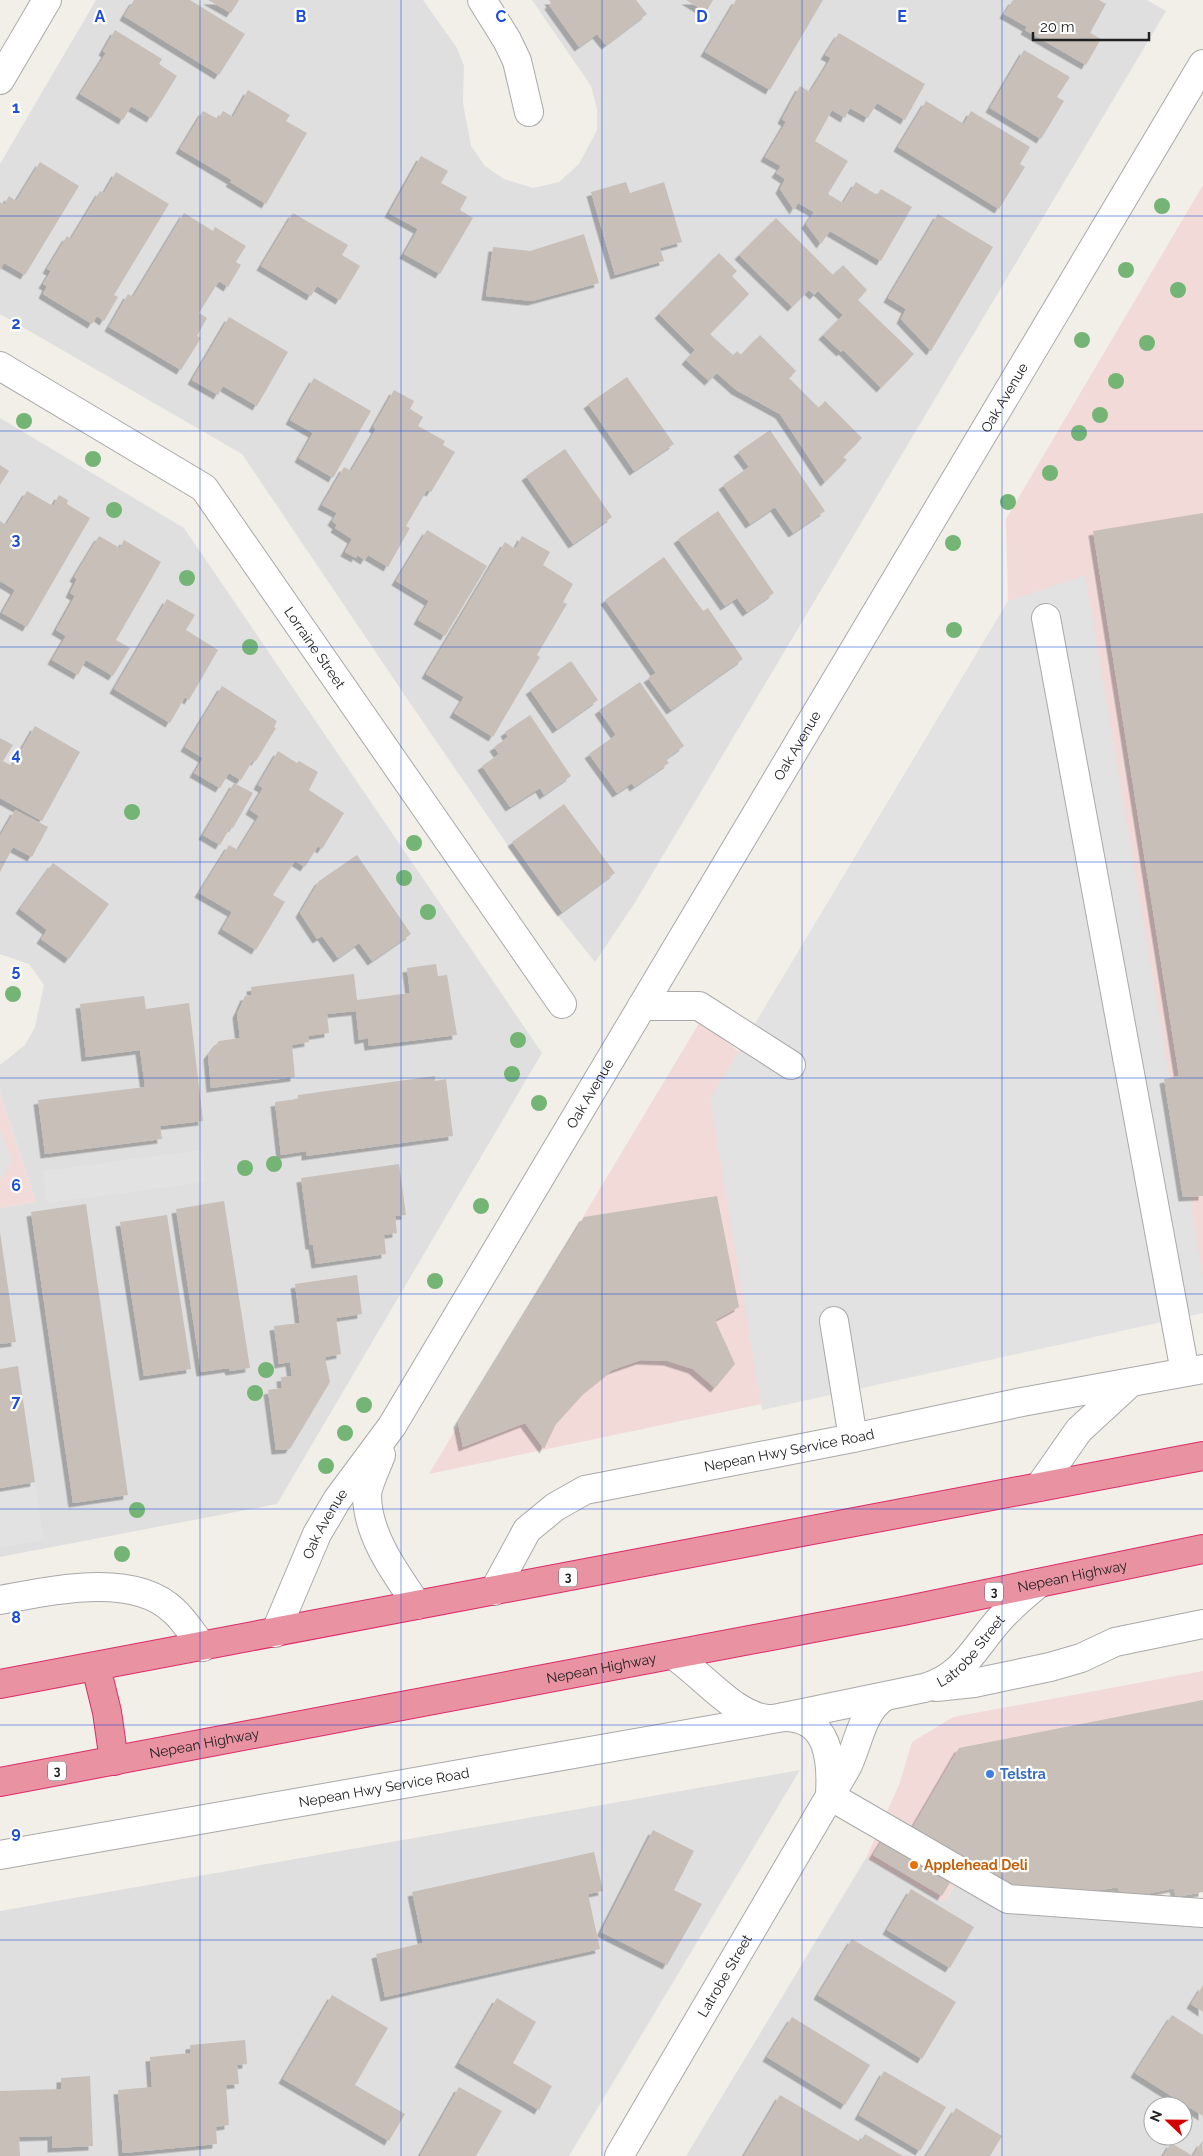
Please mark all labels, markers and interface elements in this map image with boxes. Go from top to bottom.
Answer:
text: A [95,7,106,26]
text: B [296,7,307,26]
text: C [496,7,507,26]
text: D [696,7,708,26]
text: E [897,7,907,26]
scale bar [1033,10,1149,42]
text: 20 m [1040,18,1075,36]
text: 1 [12,98,20,117]
text: 2 [11,314,21,333]
street label: Oak Avenue [978,360,1031,435]
text: 3 [12,530,21,549]
street label: Lorraine Street [281,604,349,692]
street label: Oak Avenue [770,708,824,783]
text: 4 [11,745,21,764]
text: 5 [12,961,21,980]
street label: Oak Avenue [563,1056,617,1131]
text: 6 [11,1176,21,1195]
text: 7 [12,1392,21,1411]
street label: Nepean Hwy Service Road [703,1426,876,1475]
street label: Oak Avenue [299,1486,351,1561]
street label: Nepean Highway [1016,1557,1129,1595]
road number: 3 [559,1568,577,1586]
road number: 3 [985,1582,1003,1601]
text: 8 [11,1608,21,1627]
street label: Latrobe Street [934,1611,1008,1690]
street label: Nepean Highway [545,1650,658,1686]
street label: Nepean Highway [148,1725,261,1762]
road number: 3 [48,1762,66,1780]
street label: Nepean Hwy Service Road [298,1765,471,1810]
place label: Telstra [1000,1766,1046,1782]
marker: Telstra [984,1768,996,1780]
text: 9 [11,1823,21,1842]
place label: Applehead Deli [924,1857,1028,1873]
marker: Applehead Deli [908,1859,920,1871]
street label: Latrobe Street [694,1931,755,2020]
north arrow [1143,2096,1193,2146]
text: N [1147,2108,1165,2124]

